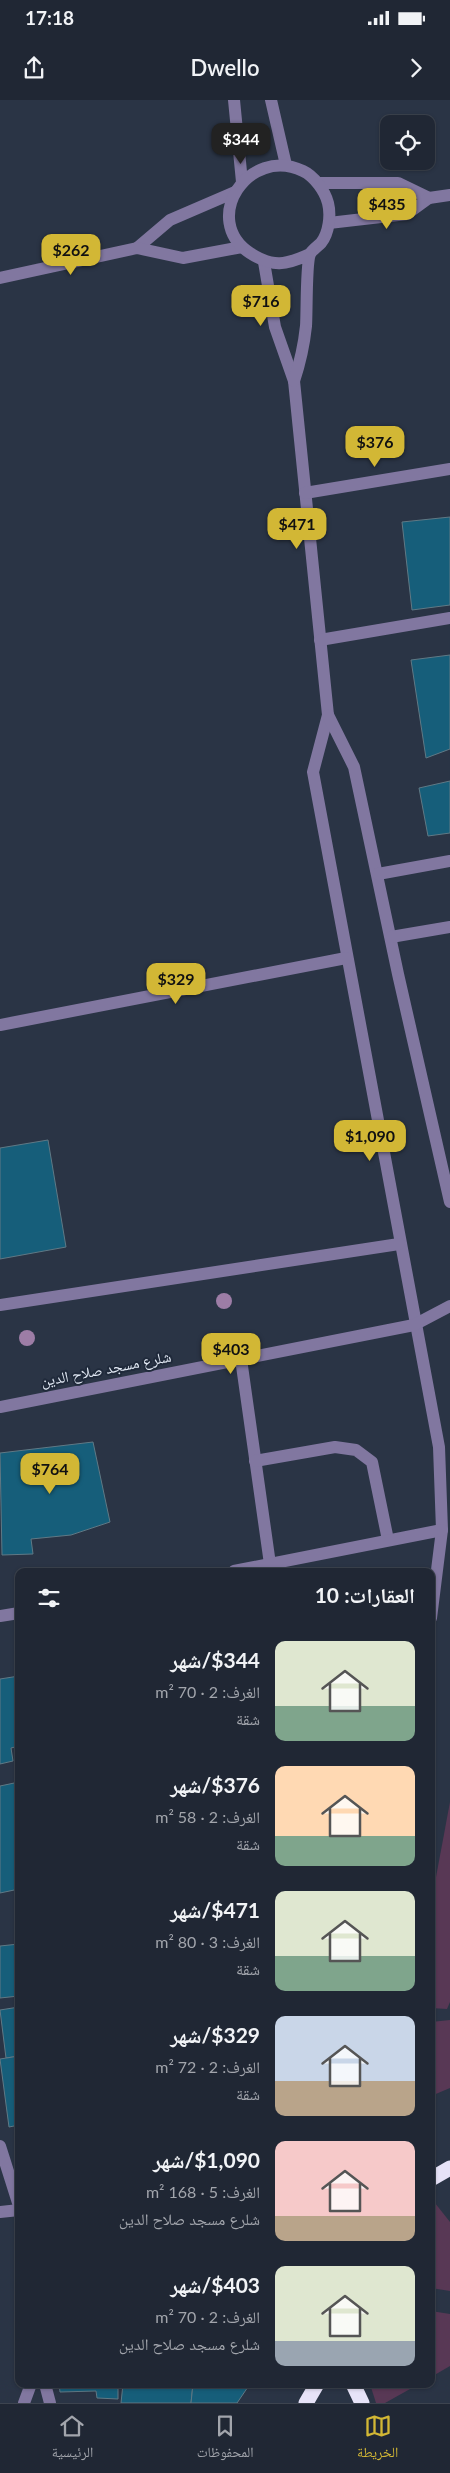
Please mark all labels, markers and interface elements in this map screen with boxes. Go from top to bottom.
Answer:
text: 17:18 [25,6,74,29]
icon: share [20,54,48,82]
text: Dwello [191,54,259,81]
icon: forward [402,54,430,82]
map controls [380,115,435,170]
button: locate [380,115,435,170]
pin: $344 [211,122,271,165]
text: $344 [222,129,260,148]
pin: $435 [357,188,417,230]
text: $435 [368,194,406,213]
pin: $262 [41,234,101,276]
text: $262 [52,240,90,259]
pin: $716 [231,284,291,327]
text: $716 [242,291,280,310]
pin: $376 [345,426,405,468]
text: $376 [356,432,394,451]
pin: $471 [267,508,327,550]
text: $471 [278,514,316,533]
pin: $329 [146,962,206,1005]
text: $329 [157,969,195,988]
pin: $1,090 [329,1120,411,1162]
text: $1,090 [345,1126,395,1145]
pin: $403 [201,1332,261,1375]
text: $403 [212,1339,250,1358]
street label: شلرع مسجد صلاح الدين [39,1347,173,1391]
pin: $764 [20,1452,80,1495]
text: $764 [31,1459,69,1478]
text: العقارات: 10 [315,1582,415,1607]
icon: filters [35,1584,63,1612]
text: $344/شهر [170,1647,260,1672]
icon: home [315,1661,375,1721]
text: الغرف: 2 · 70 m² [155,1682,260,1701]
text: شقة [236,1709,260,1728]
text: $376/شهر [170,1772,260,1797]
icon: home [315,1786,375,1846]
text: الغرف: 2 · 58 m² [155,1807,260,1826]
text: شقة [236,1834,260,1853]
text: $471/شهر [170,1897,260,1922]
icon: home [315,1911,375,1971]
text: الغرف: 3 · 80 m² [155,1932,260,1951]
text: شقة [236,1959,260,1978]
text: $329/شهر [170,2022,260,2047]
icon: home [315,2036,375,2096]
text: الغرف: 2 · 72 m² [155,2057,260,2076]
text: شقة [236,2084,260,2103]
text: $1,090/شهر [153,2147,260,2172]
icon: home [315,2161,375,2221]
text: الغرف: 5 · 168 m² [146,2182,260,2201]
text: شلرع مسجد صلاح الدين [119,2209,260,2228]
text: $403/شهر [170,2272,260,2297]
icon: home [315,2286,375,2346]
text: الغرف: 2 · 70 m² [155,2307,260,2326]
text: شلرع مسجد صلاح الدين [119,2334,260,2353]
tab: الرئيسية [52,2412,93,2466]
tab: المحفوظات [197,2412,254,2466]
tab: الخريطة [357,2412,398,2466]

